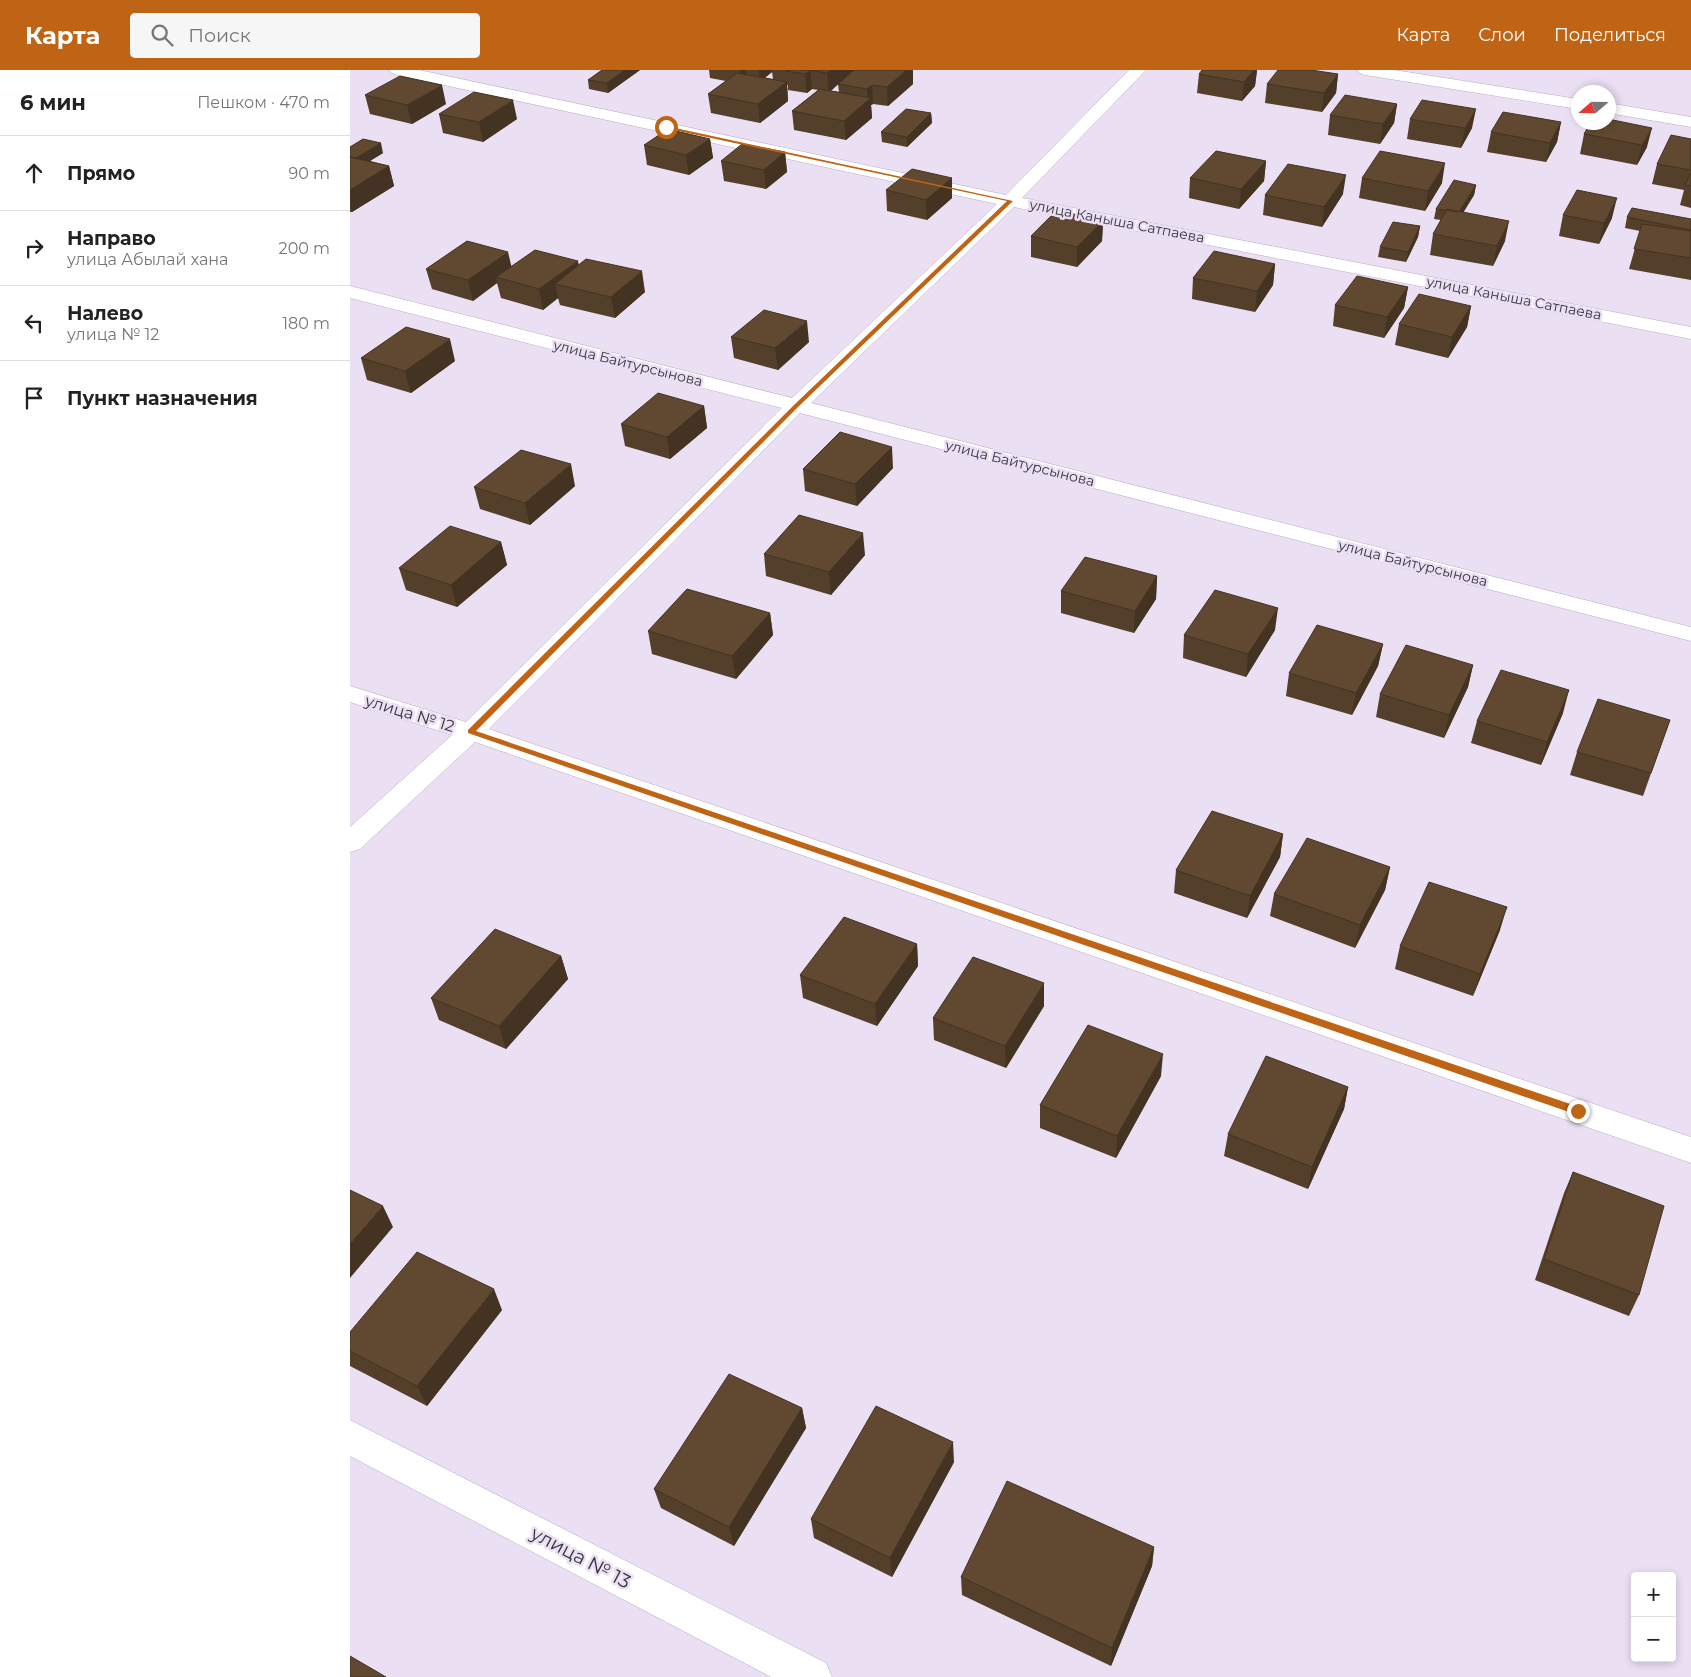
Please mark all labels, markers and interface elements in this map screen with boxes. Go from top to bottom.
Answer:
search box [130,13,480,58]
text: Карта [25,21,100,50]
icon: search [148,21,176,49]
text: Поиск [188,24,251,47]
text: Карта [1396,24,1450,46]
text: Слои [1478,24,1526,46]
text: Поделиться [1554,24,1666,46]
north arrow [1571,85,1616,130]
text: 6 мин [20,90,86,115]
text: Пешком · 470 m [197,93,330,112]
route start [655,116,678,139]
icon: ahead [20,159,48,187]
text: Прямо [67,162,135,185]
text: 90 m [288,164,330,183]
street label: улица Каныша Сатпаева [1027,195,1206,247]
text: Направо [67,227,156,250]
icon: right [20,234,48,262]
text: 200 m [279,239,330,258]
text: улица Абылай хана [67,250,228,269]
street label: улица Каныша Сатпаева [1424,272,1603,324]
text: Налево [67,302,143,325]
icon: left [20,309,48,337]
text: 180 m [282,314,330,333]
text: улица № 12 [67,325,159,344]
street label: улица Байтурсынова [550,335,705,390]
icon: arrive [20,384,48,412]
text: Пункт назначения [67,387,258,410]
street label: улица Байтурсынова [942,435,1097,490]
street label: улица Байтурсынова [1335,535,1490,590]
street label: улица № 12 [362,691,457,736]
route end [1567,1100,1590,1123]
street label: улица № 13 [526,1521,635,1593]
map controls [1631,1572,1676,1662]
button: + [1631,1572,1676,1617]
button: − [1631,1617,1676,1662]

